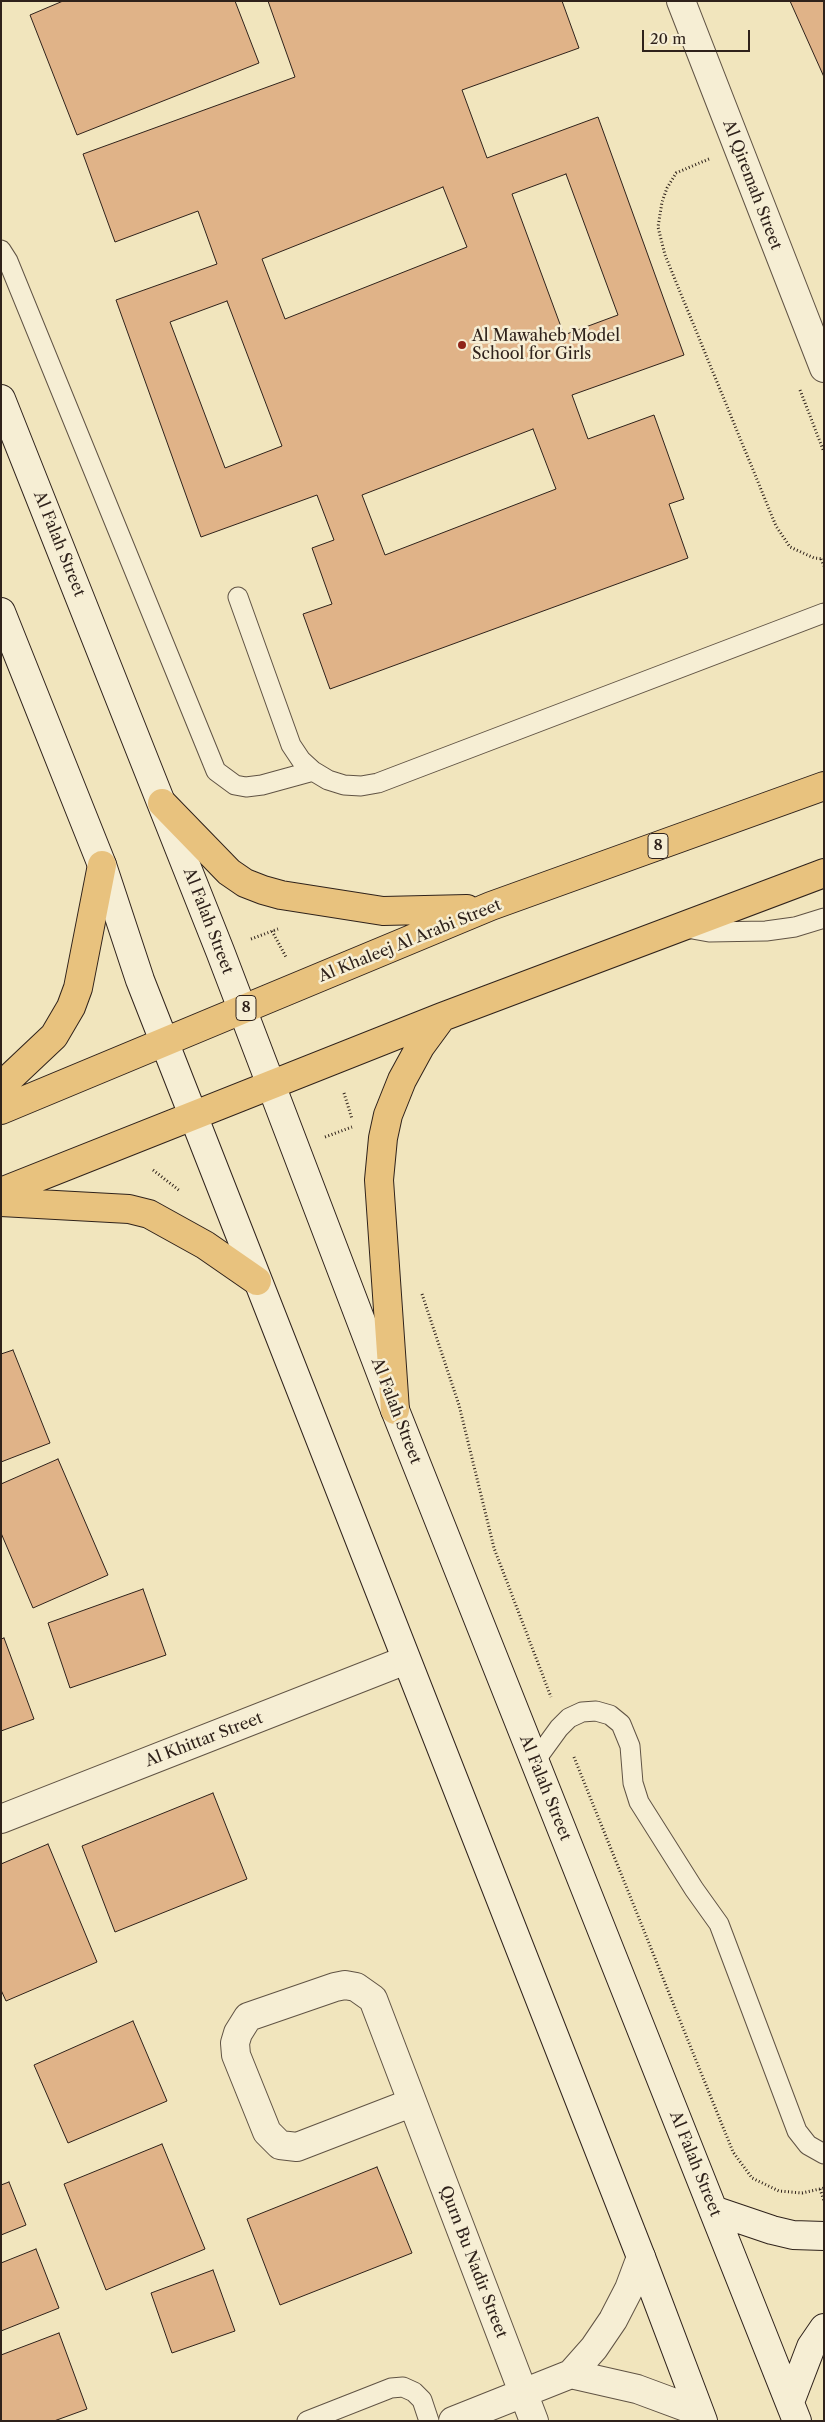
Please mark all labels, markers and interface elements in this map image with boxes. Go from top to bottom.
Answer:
scale bar [645,20,752,52]
text: 20 m [650,29,686,48]
street label: Al Qiremah Street [718,117,786,253]
place label: Al Mawaheb Model School for Girls [472,326,620,364]
marker: Al Mawaheb Model School for Girls [456,339,468,351]
street label: Al Falah Street [29,489,89,599]
road number: 8 [648,834,668,858]
street label: Al Falah Street [179,865,237,977]
street label: Al Khaleej Al Arabi Street [316,896,504,986]
road number: 8 [236,996,256,1020]
street label: Al Falah Street [367,1355,425,1467]
street label: Al Khittar Street [143,1709,265,1771]
street label: Al Falah Street [515,1733,575,1843]
street label: Al Falah Street [665,2109,725,2219]
street label: Qurn Bu Nadir Street [435,2183,511,2341]

